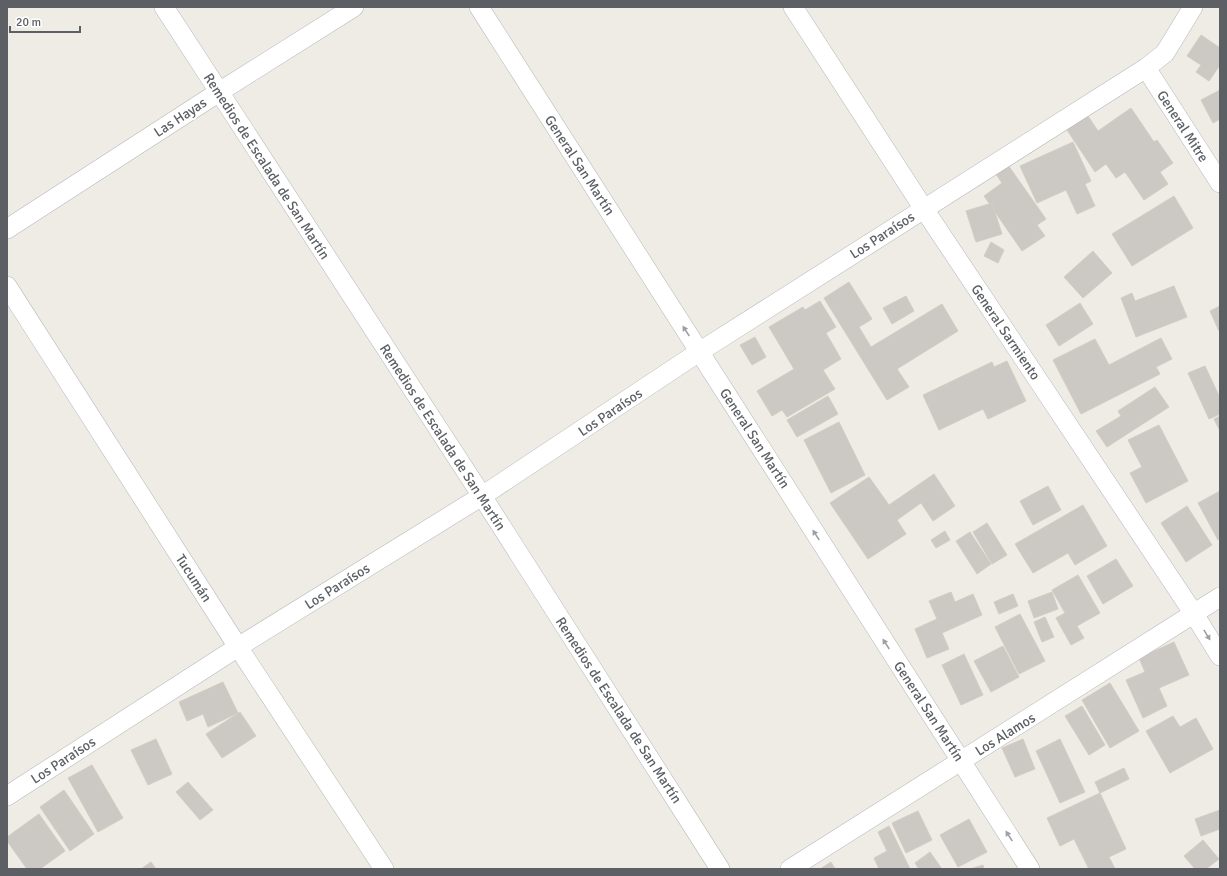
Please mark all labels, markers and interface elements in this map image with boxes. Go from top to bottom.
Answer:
scale bar [10,8,80,34]
text: 20 m [16,15,41,30]
street label: Remedios de Escalada de San Martín [200,70,333,263]
street label: General Mitre [1153,87,1212,165]
street label: Las Hayas [151,94,210,141]
street label: General San Martín [541,112,618,218]
street label: Los Paraísos [847,208,918,263]
street label: General Sarmiento [967,281,1044,383]
one-way arrow [682,326,690,336]
street label: Remedios de Escalada de San Martín [376,341,509,534]
street label: Los Paraísos [575,385,646,440]
street label: General San Martín [716,385,793,491]
one-way arrow [813,529,820,541]
street label: Tucumán [172,551,215,605]
street label: Los Paraísos [302,560,373,613]
street label: Remedios de Escalada de San Martín [552,614,685,807]
one-way arrow [1203,630,1211,640]
one-way arrow [882,639,890,649]
street label: General San Martín [890,658,967,764]
street label: Los Alamos [972,709,1038,760]
street label: Los Paraísos [28,733,99,788]
one-way arrow [1005,831,1013,841]

